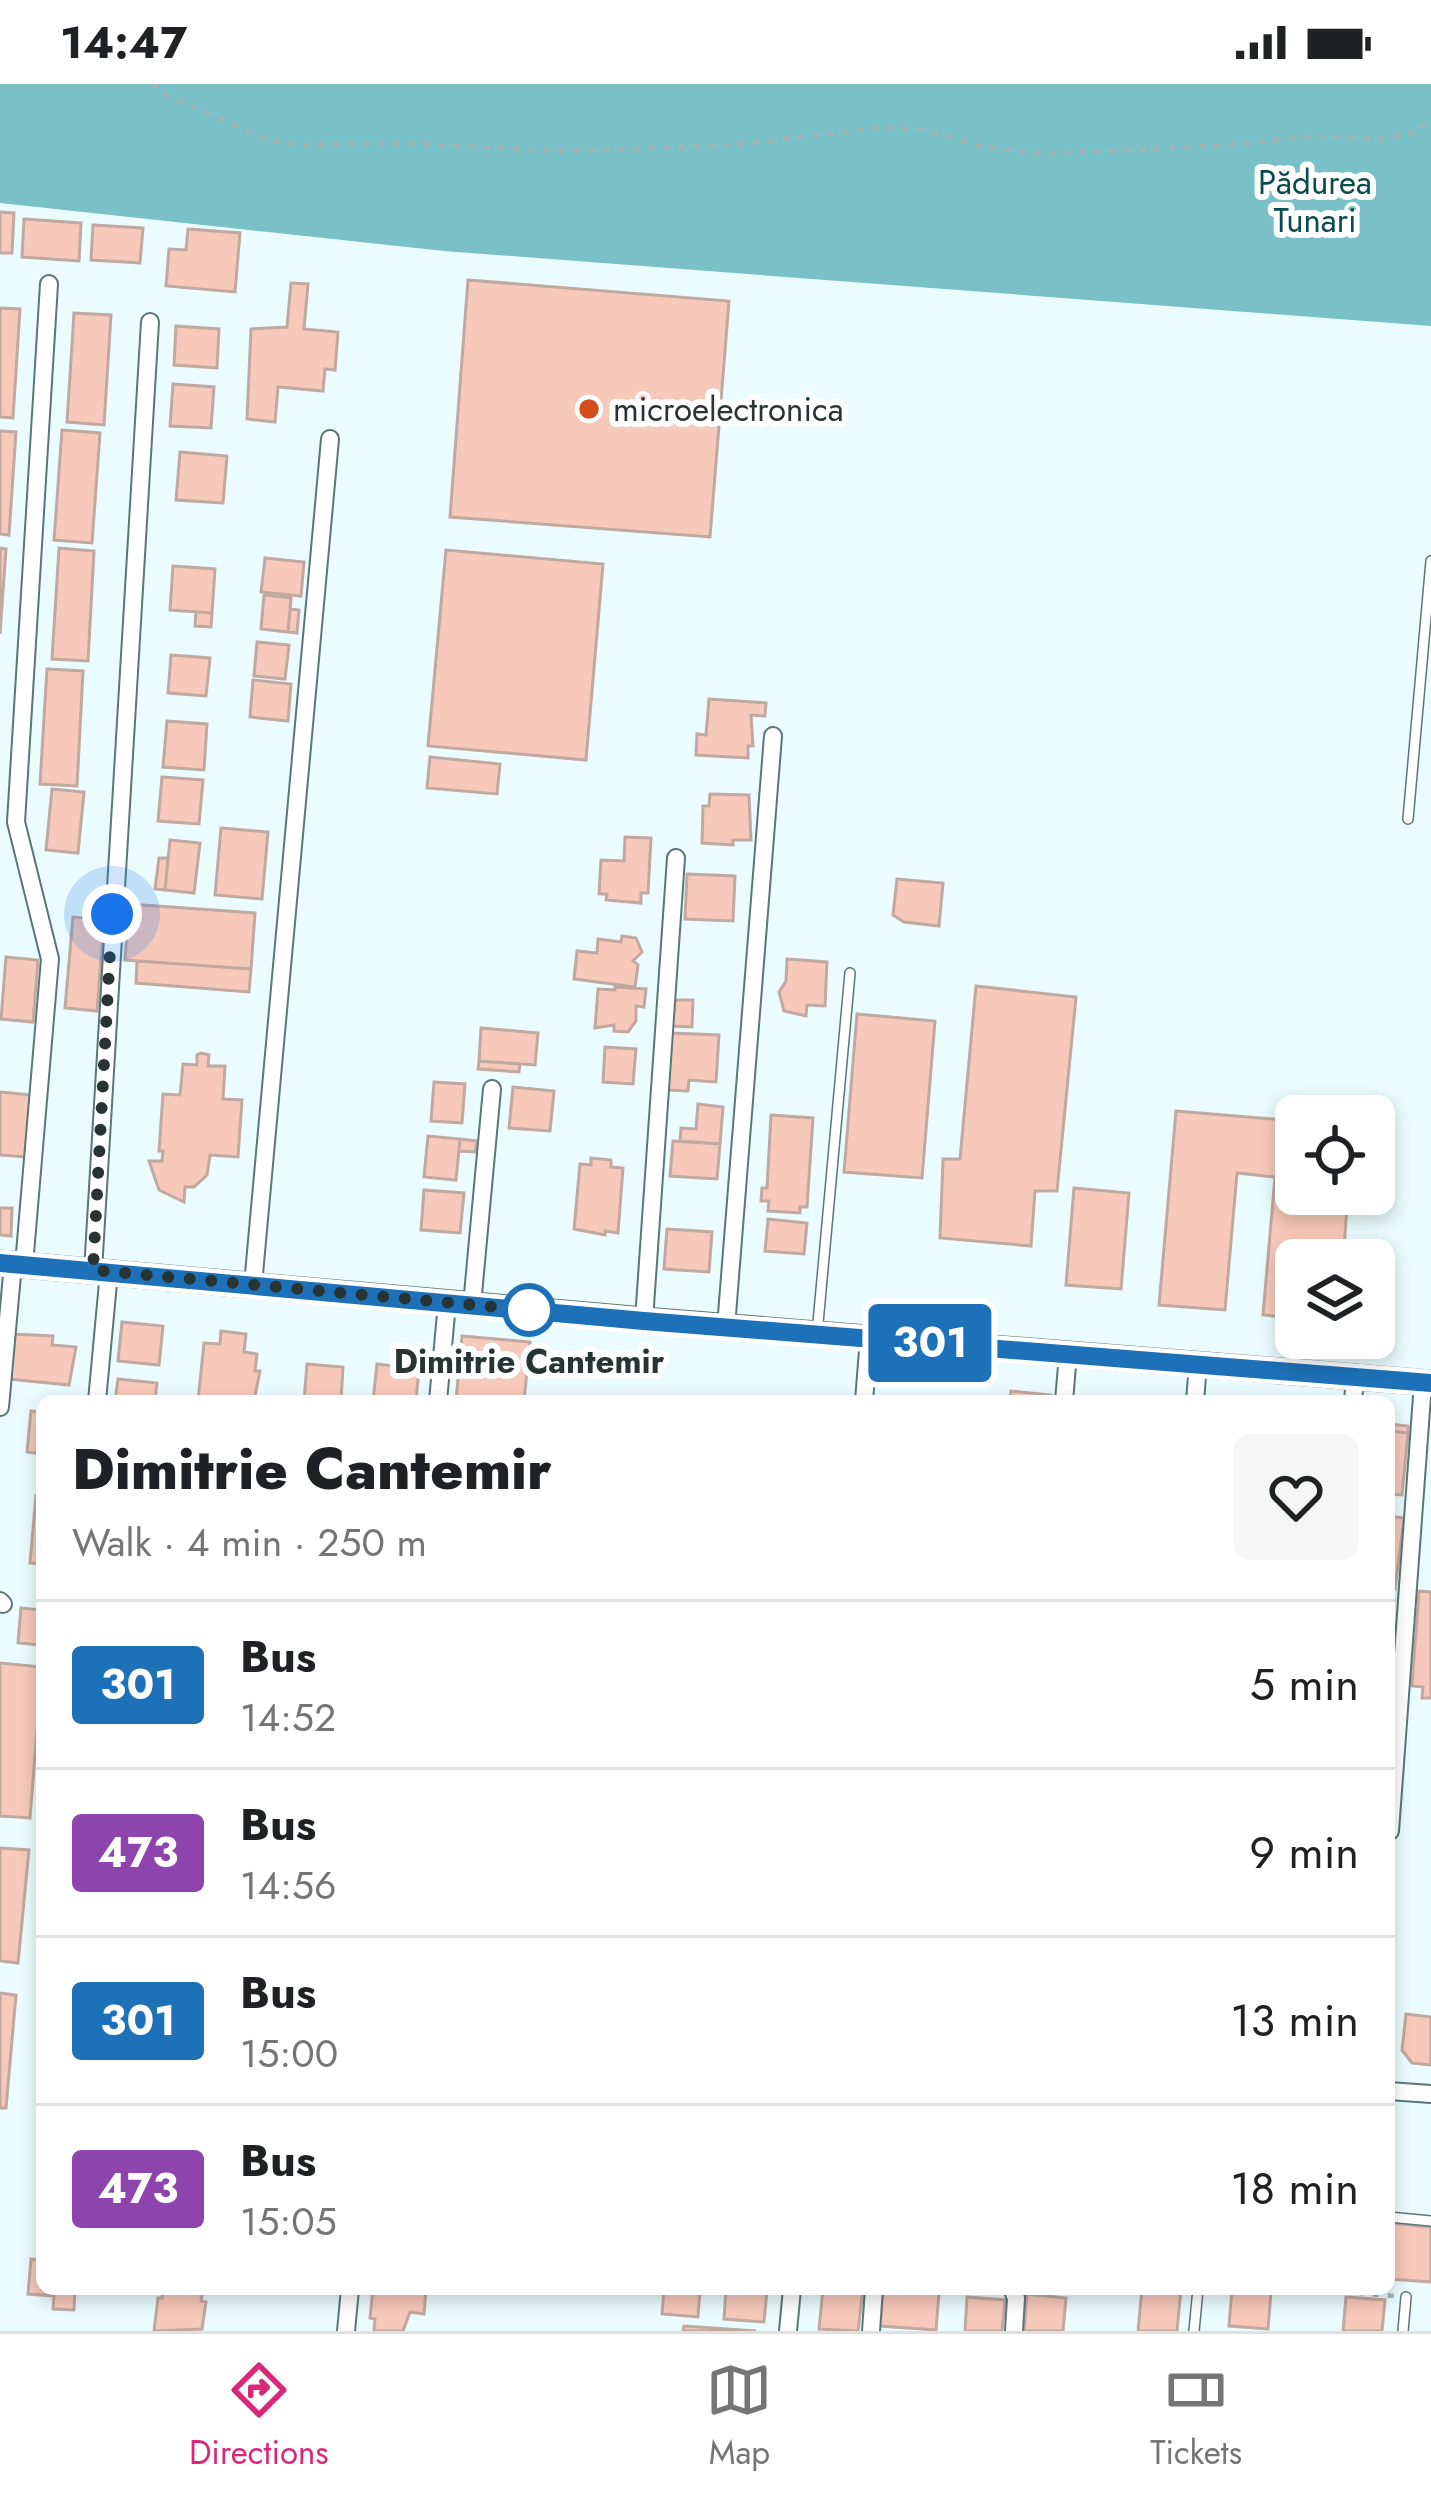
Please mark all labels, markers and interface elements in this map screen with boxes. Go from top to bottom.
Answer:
text: 14:47 [60,10,187,75]
park label: Pădurea Tunari [1258,159,1372,244]
place label: microelectronica [613,386,844,433]
marker: microelectronica [576,396,602,422]
your location [82,884,142,944]
map controls [1275,1095,1395,1359]
button: locate [1275,1095,1395,1215]
button: layers [1275,1239,1395,1359]
marker: Dimitrie Cantemir [504,1285,554,1335]
line badge: 301 [861,1304,999,1382]
text: 301 [892,1312,968,1373]
place label: Dimitrie Cantemir [394,1338,665,1385]
text: Dimitrie Cantemir [72,1428,552,1510]
button: heart [1233,1434,1359,1560]
text: Walk · 4 min · 250 m [72,1514,427,1571]
text: Bus [240,1624,316,1689]
text: 5 min [1250,1652,1359,1717]
text: 301 [100,1654,176,1715]
text: 14:52 [240,1689,336,1746]
text: Bus [240,1792,316,1857]
text: 9 min [1249,1820,1359,1885]
text: 473 [98,1822,178,1883]
text: 14:56 [240,1857,336,1914]
text: Bus [240,1960,316,2025]
text: 13 min [1230,1988,1359,2053]
text: 301 [100,1990,176,2051]
text: 15:00 [240,2025,338,2082]
text: Bus [240,2128,316,2193]
text: 18 min [1230,2156,1359,2221]
text: 473 [98,2158,178,2219]
text: 15:05 [240,2193,337,2250]
tab: Directions [189,2357,329,2476]
tab: Map [706,2357,772,2476]
tab: Tickets [1150,2357,1242,2476]

